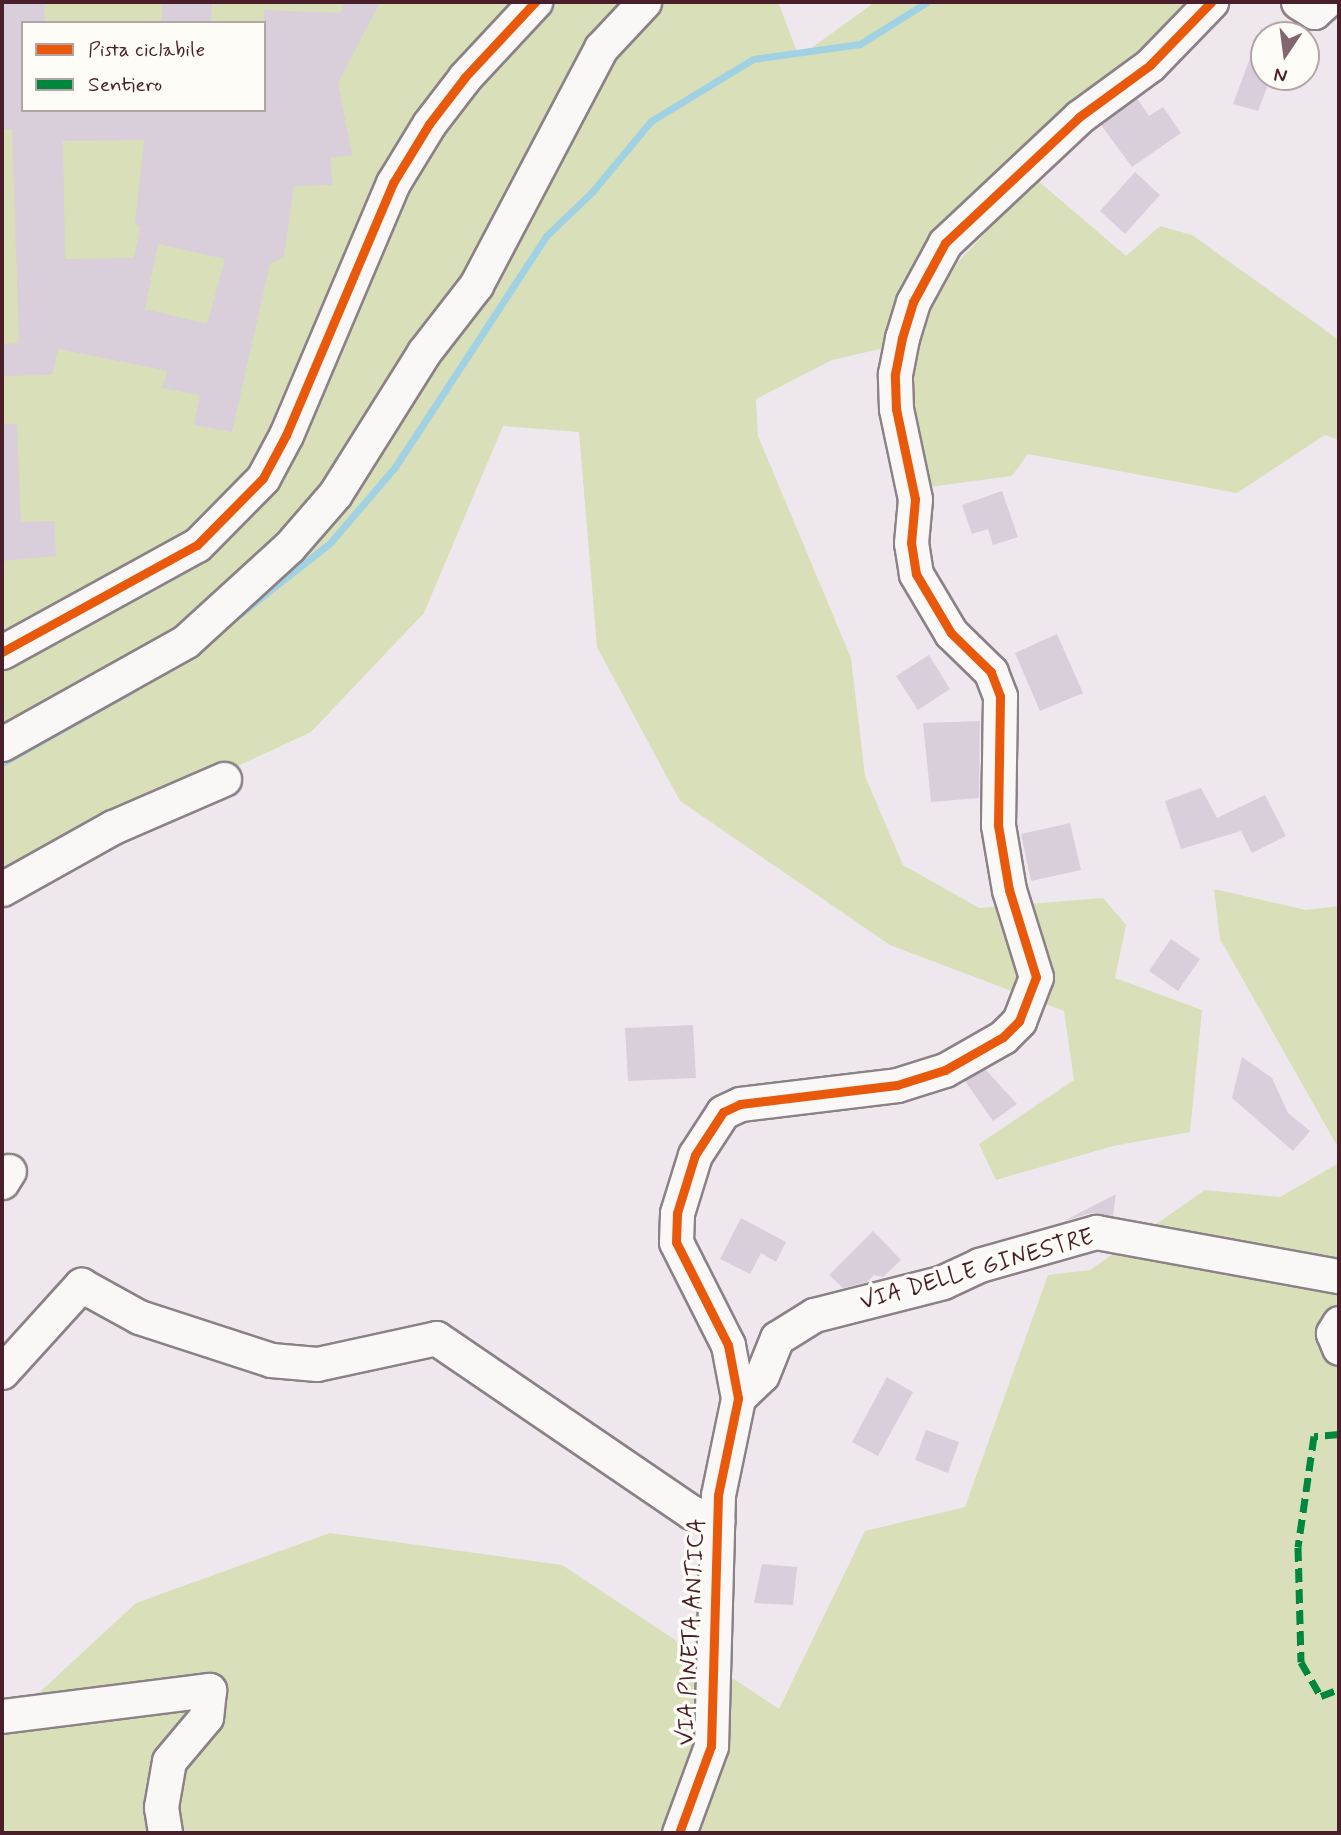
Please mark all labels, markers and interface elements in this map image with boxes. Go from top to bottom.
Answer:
legend [21,21,266,112]
north arrow [1250,21,1320,91]
text: Pista ciclabile [88,36,205,64]
text: N [1272,61,1290,89]
text: Sentiero [88,71,162,99]
street label: VIA DELLE GINESTRE [855,1222,1099,1318]
street label: VIA PINETA ANTICA [671,1513,713,1751]

